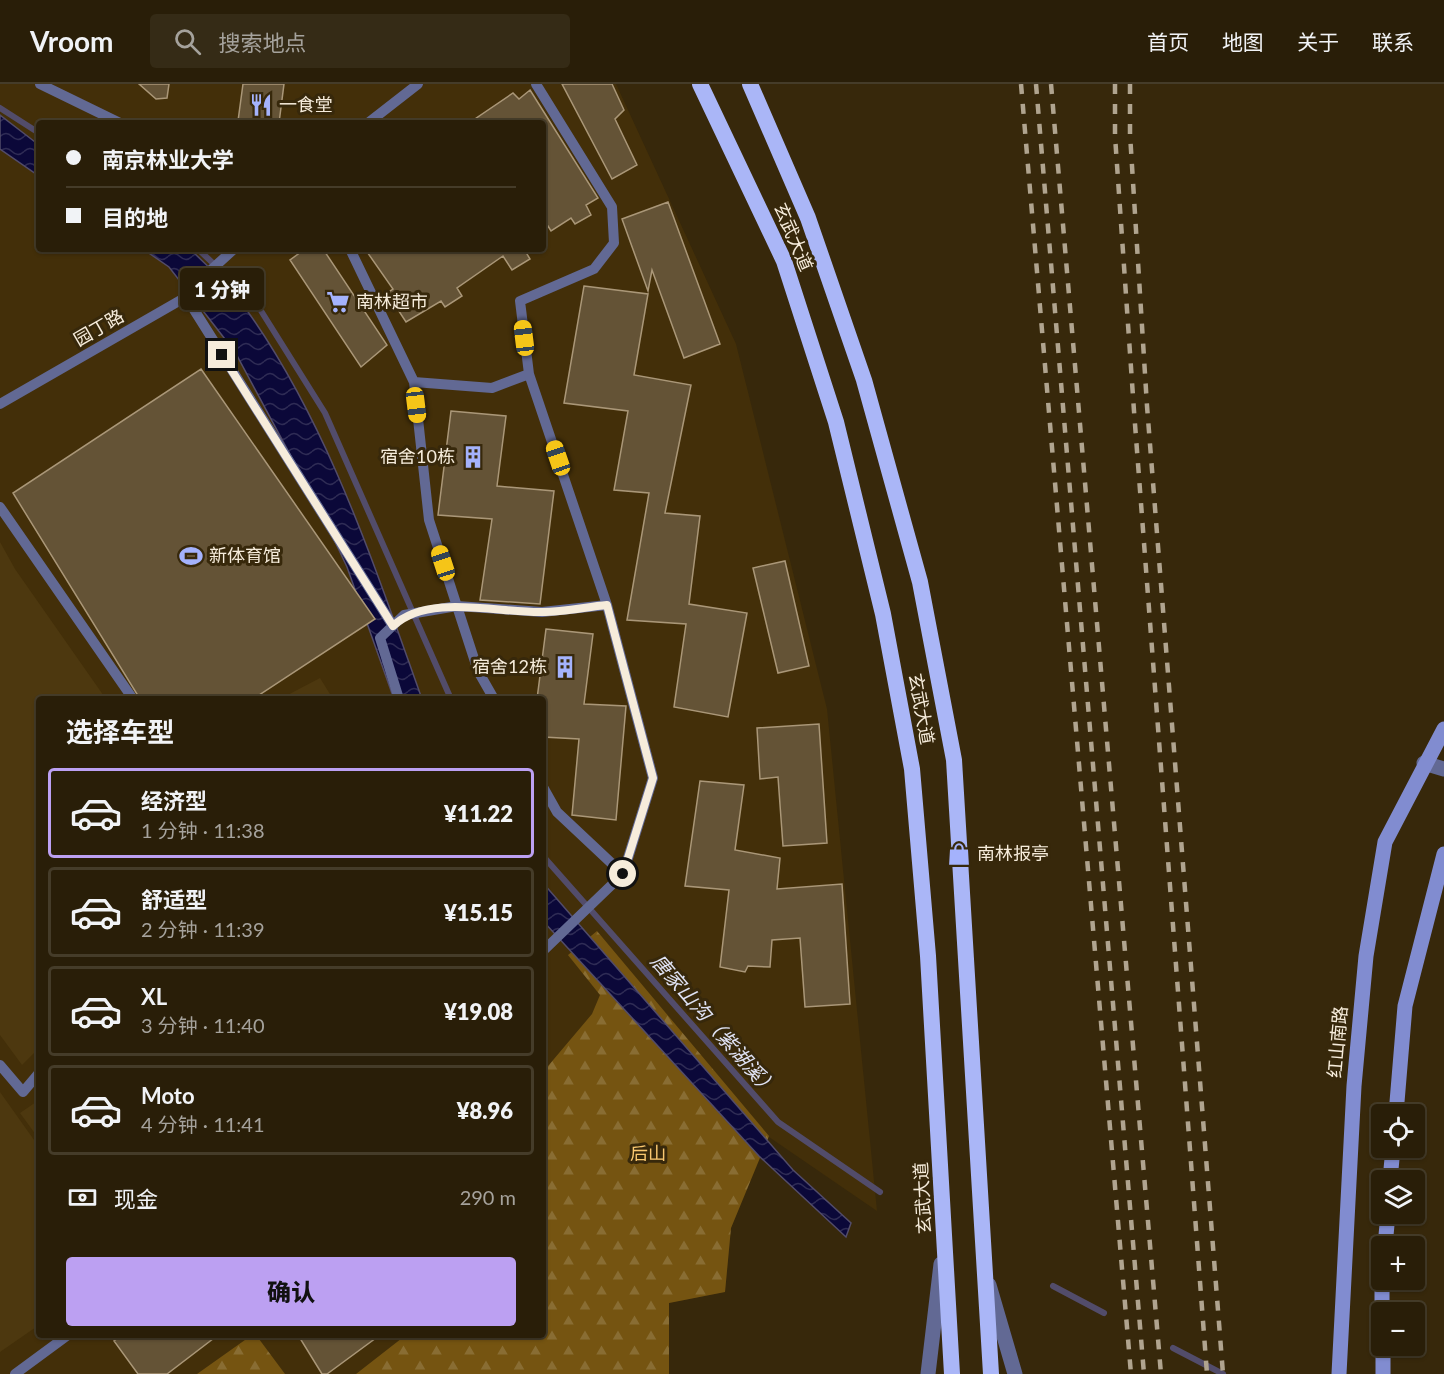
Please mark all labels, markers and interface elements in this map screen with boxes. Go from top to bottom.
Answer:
search box [150,14,570,68]
text: Vroom [30,24,114,58]
icon: search [171,25,204,58]
text: 搜索地点 [219,29,307,56]
text: 首页 [1147,29,1189,54]
text: 地图 [1222,29,1264,54]
text: 关于 [1297,29,1339,54]
text: 联系 [1372,29,1414,54]
restaurant icon: 一食堂 [248,92,274,118]
place label: 一食堂 [279,93,333,115]
text: 南京林业大学 [102,146,234,173]
street label: 玄武大道 [770,199,818,274]
text: 目的地 [102,204,168,231]
callout: 1 分钟 [180,268,264,310]
text: 1 分钟 [194,277,250,301]
supermarket icon: 南林超市 [325,289,351,315]
place label: 南林超市 [356,290,428,312]
street label: 园丁路 [70,304,127,350]
car [513,319,535,357]
route end [208,341,235,368]
car [405,386,427,424]
car [544,438,572,478]
building icon: 宿舍10栋 [460,444,486,470]
place label: 宿舍10栋 [380,445,455,467]
sports icon: 新体育馆 [178,543,204,569]
car [429,543,457,583]
place label: 新体育馆 [209,544,281,566]
building icon: 宿舍12栋 [552,654,578,680]
place label: 宿舍12栋 [472,655,547,677]
street label: 玄武大道 [905,671,939,746]
text: 选择车型 [66,715,174,748]
icon: car [69,786,123,840]
text: 经济型 [141,787,207,814]
text: ¥11.22 [444,800,513,827]
text: 1 分钟 · 11:38 [141,818,265,842]
shop icon: 南林报亭 [946,841,972,867]
place label: 南林报亭 [977,842,1049,864]
route start [609,860,636,887]
icon: car [69,885,123,939]
text: 舒适型 [141,886,207,913]
text: ¥15.15 [444,899,513,926]
text: 2 分钟 · 11:39 [141,917,265,941]
water label: 唐家山沟（紫湖溪） [647,949,783,1100]
text: XL [141,983,167,1010]
icon: car [69,984,123,1038]
text: ¥19.08 [444,998,513,1025]
street label: 红山南路 [1323,1005,1351,1079]
text: 3 分钟 · 11:40 [141,1013,265,1037]
text: Moto [141,1082,195,1109]
icon: car [69,1083,123,1137]
text: ¥8.96 [457,1097,513,1124]
map controls [1371,1104,1425,1356]
button: locate [1371,1104,1425,1158]
text: 4 分钟 · 11:41 [141,1112,265,1136]
park label: 后山 [630,1142,666,1164]
street label: 玄武大道 [909,1162,935,1235]
button: layers [1371,1170,1425,1224]
icon: cash [66,1181,99,1214]
text: 现金 [114,1185,158,1212]
text: 290 m [460,1185,516,1209]
button: + [1371,1236,1425,1290]
button: 确认 [66,1257,516,1326]
button: − [1371,1302,1425,1356]

